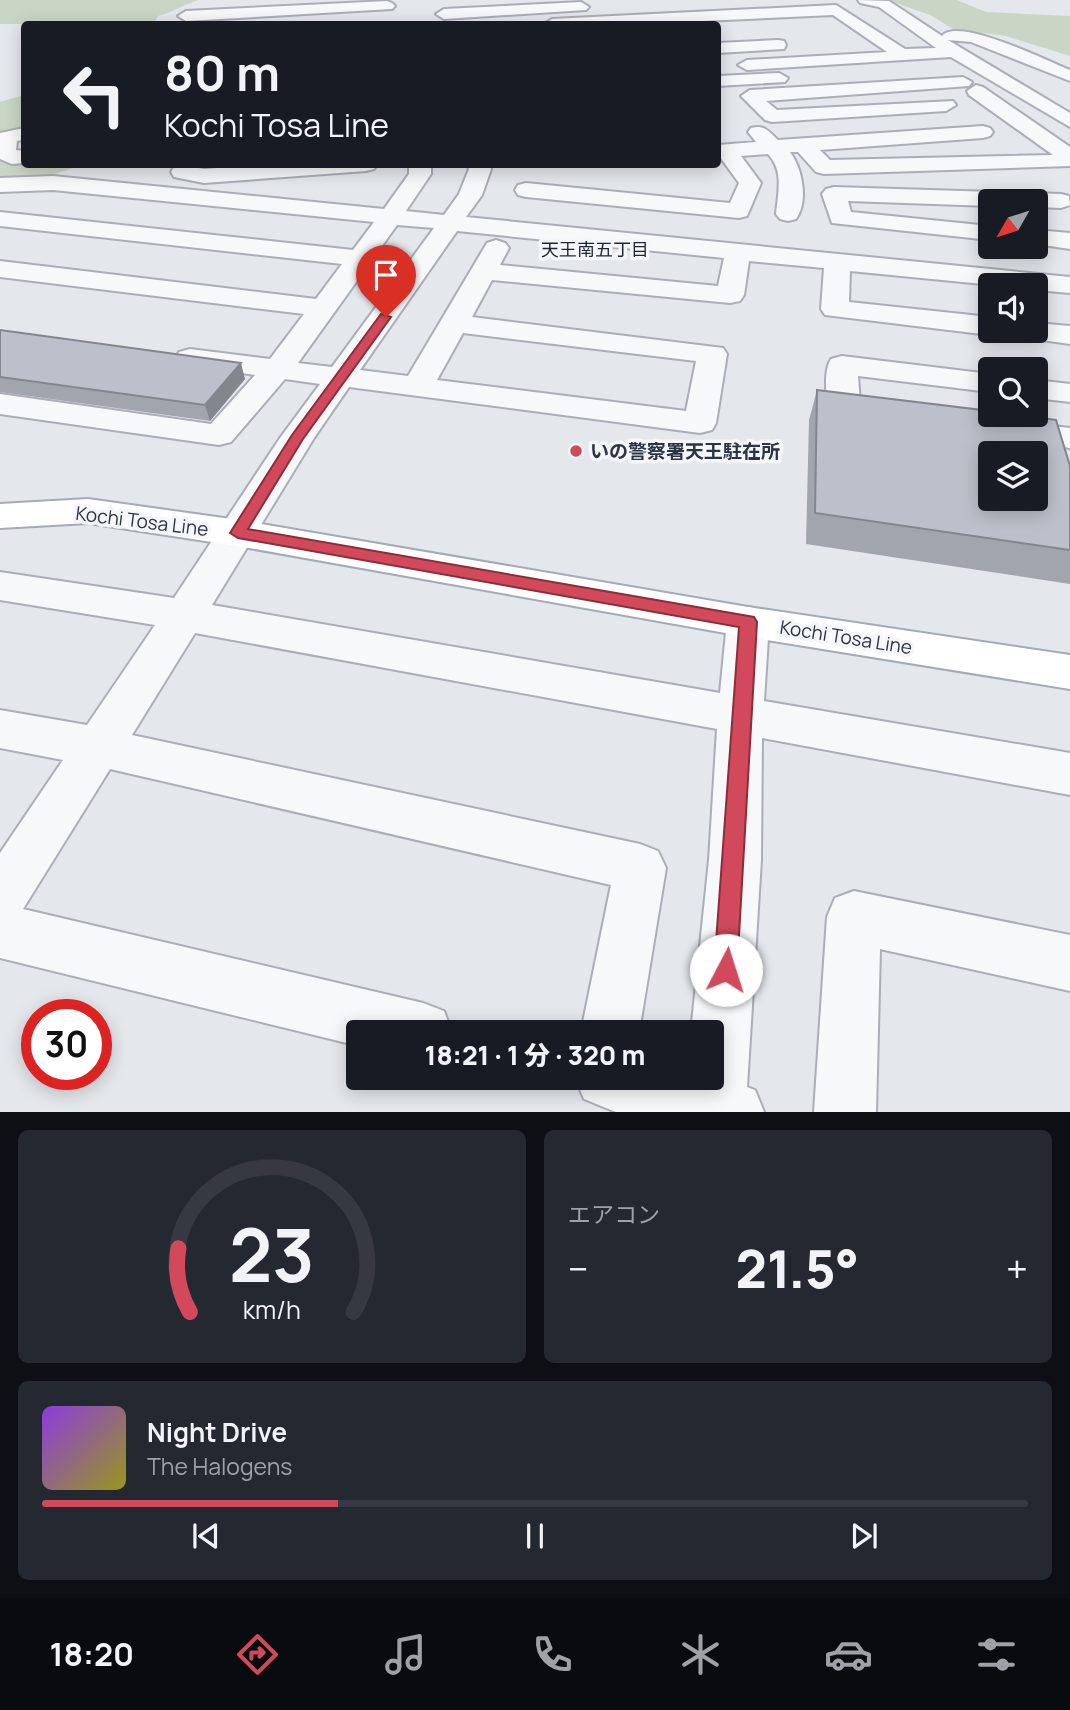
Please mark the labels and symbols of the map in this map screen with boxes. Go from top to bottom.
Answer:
north arrow [978,189,1048,259]
district label: 天王南五丁目 [541,237,649,261]
pin [356,245,416,317]
place label: いの警察署天王駐在所 [590,438,780,464]
marker: いの警察署天王駐在所 [568,443,584,459]
street label: Kochi Tosa Line [74,500,210,542]
street label: Kochi Tosa Line [778,614,914,660]
position arrow [689,933,763,1007]
speed limit sign: 30 [21,999,112,1090]

